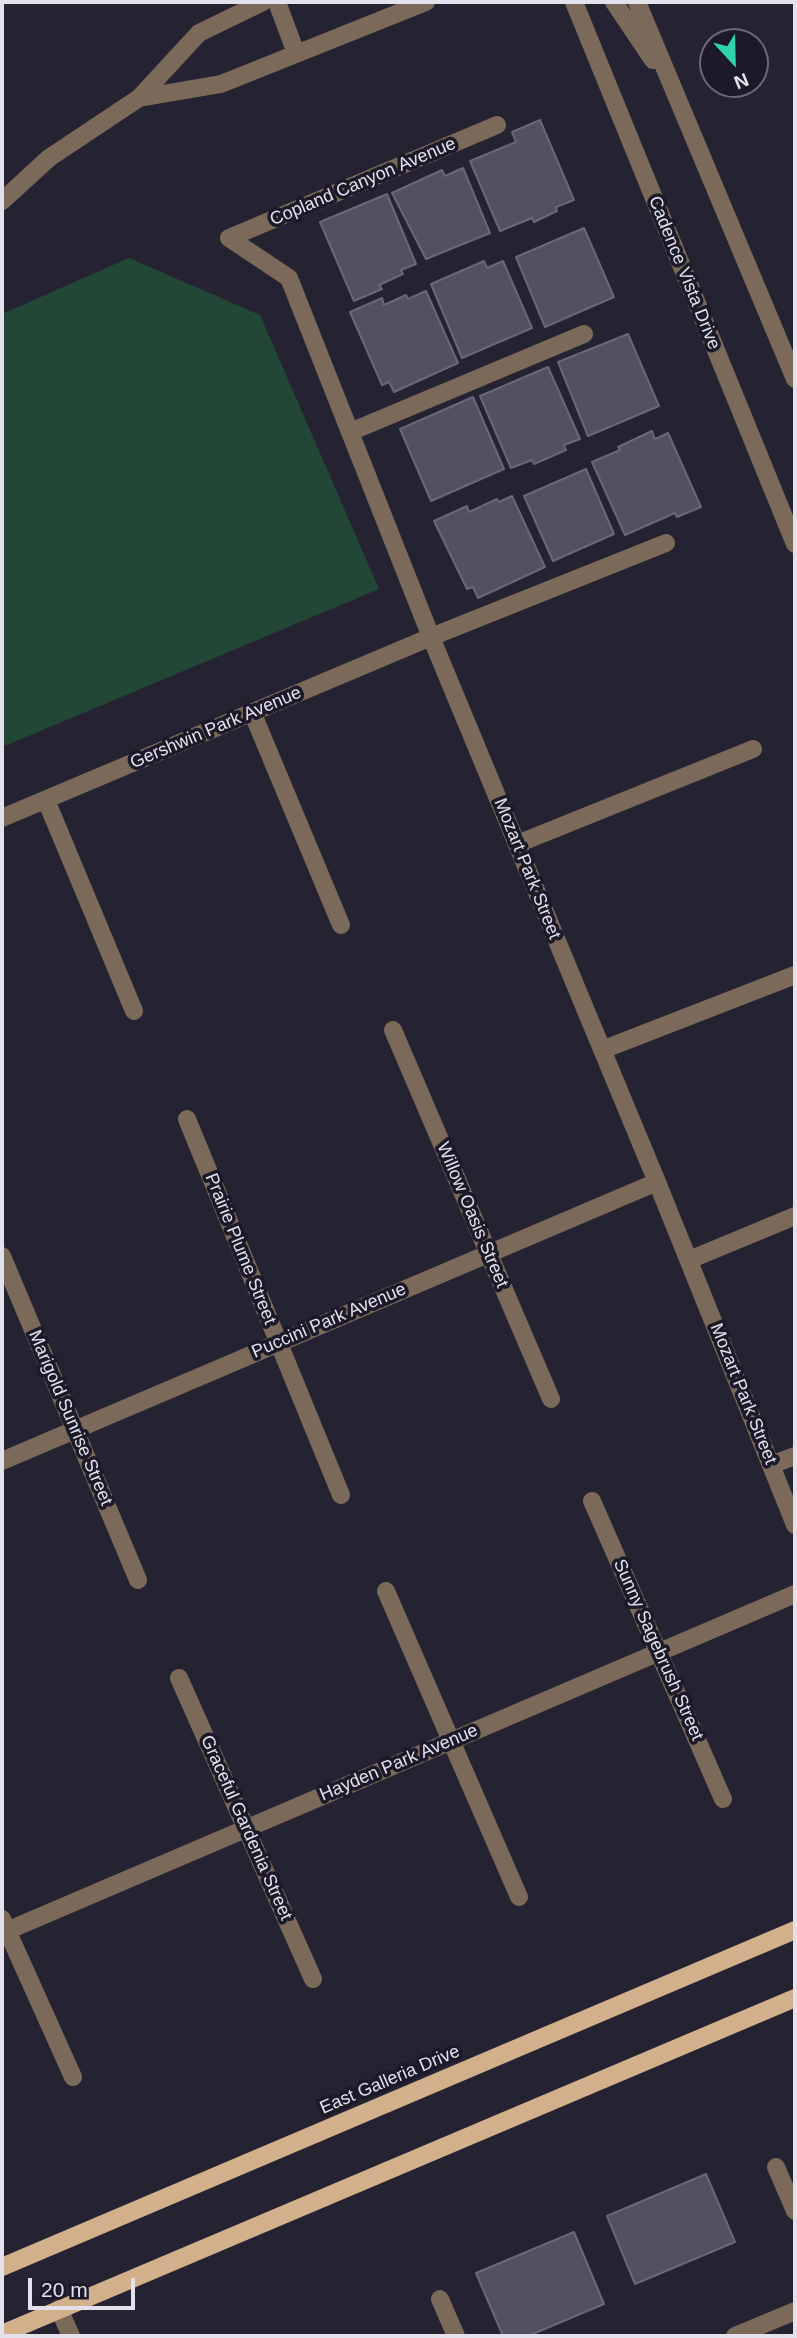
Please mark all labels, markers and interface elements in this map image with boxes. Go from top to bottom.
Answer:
north arrow [699,28,769,98]
text: N [731,69,752,93]
street label: Copland Canyon Avenue [267,133,459,231]
street label: Cadence Vista Drive [643,193,725,353]
street label: Gershwin Park Avenue [127,682,305,774]
street label: Mozart Park Street [489,795,565,943]
street label: Willow Oasis Street [432,1139,512,1291]
street label: Prairie Plume Street [200,1170,280,1328]
street label: Puccini Park Avenue [248,1279,410,1363]
street label: Mozart Park Street [705,1320,781,1468]
street label: Marigold Sunrise Street [23,1327,117,1509]
street label: Sunny Sagebrush Street [608,1556,708,1744]
street label: Hayden Park Avenue [317,1720,481,1806]
street label: Graceful Gardenia Street [195,1732,297,1924]
street label: East Galleria Drive [317,2041,463,2119]
scale bar [32,2264,138,2308]
text: 20 m [41,2278,88,2301]

